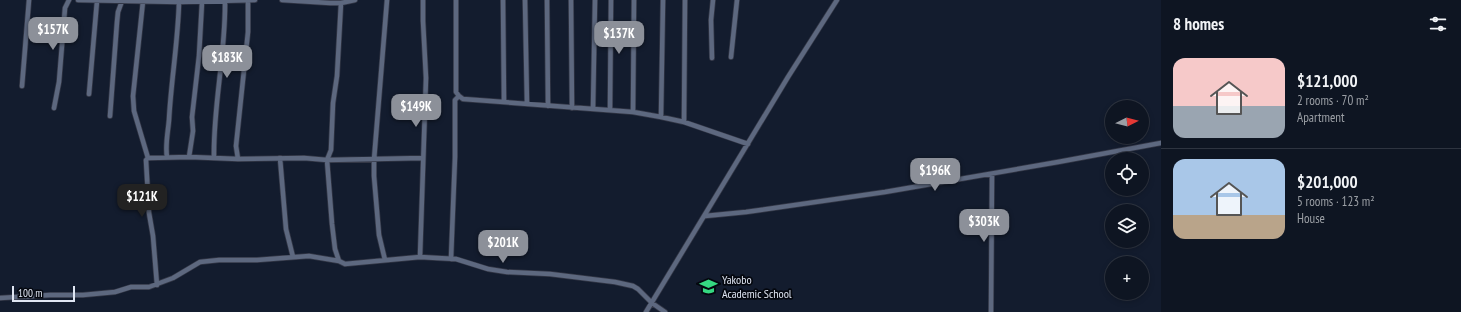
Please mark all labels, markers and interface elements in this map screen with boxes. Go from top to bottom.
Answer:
text: 8 homes [1173,13,1224,35]
icon: filters [1427,13,1449,35]
pin: $157K [25,17,81,51]
text: $157K [37,21,69,38]
pin: $137K [591,21,647,55]
text: $137K [603,25,635,42]
pin: $183K [199,45,255,79]
text: $183K [211,49,243,66]
text: $121,000 [1297,70,1358,92]
icon: home [1205,74,1253,122]
text: 2 rooms · 70 m² [1297,92,1369,109]
pin: $149K [388,94,444,128]
text: $149K [400,98,432,115]
north arrow [1105,100,1149,144]
map controls [1105,100,1149,300]
text: Apartment [1297,109,1345,126]
button: locate [1105,152,1149,196]
pin: $196K [907,158,963,192]
text: $196K [919,162,951,179]
text: $201,000 [1297,171,1358,193]
icon: home [1205,175,1253,223]
pin: $121K [114,184,170,218]
text: $121K [126,188,158,205]
text: 5 rooms · 123 m² [1297,193,1375,210]
button: layers [1105,204,1149,248]
pin: $303K [956,209,1012,243]
text: House [1297,210,1325,227]
text: $303K [968,213,1000,230]
pin: $201K [475,230,531,264]
text: $201K [487,234,519,251]
button: + [1105,256,1149,300]
place label: Yakobo Academic School [722,272,792,301]
school or university icon: Yakobo Academic School [699,276,719,296]
scale bar [12,284,75,303]
text: 100 m [18,286,42,300]

